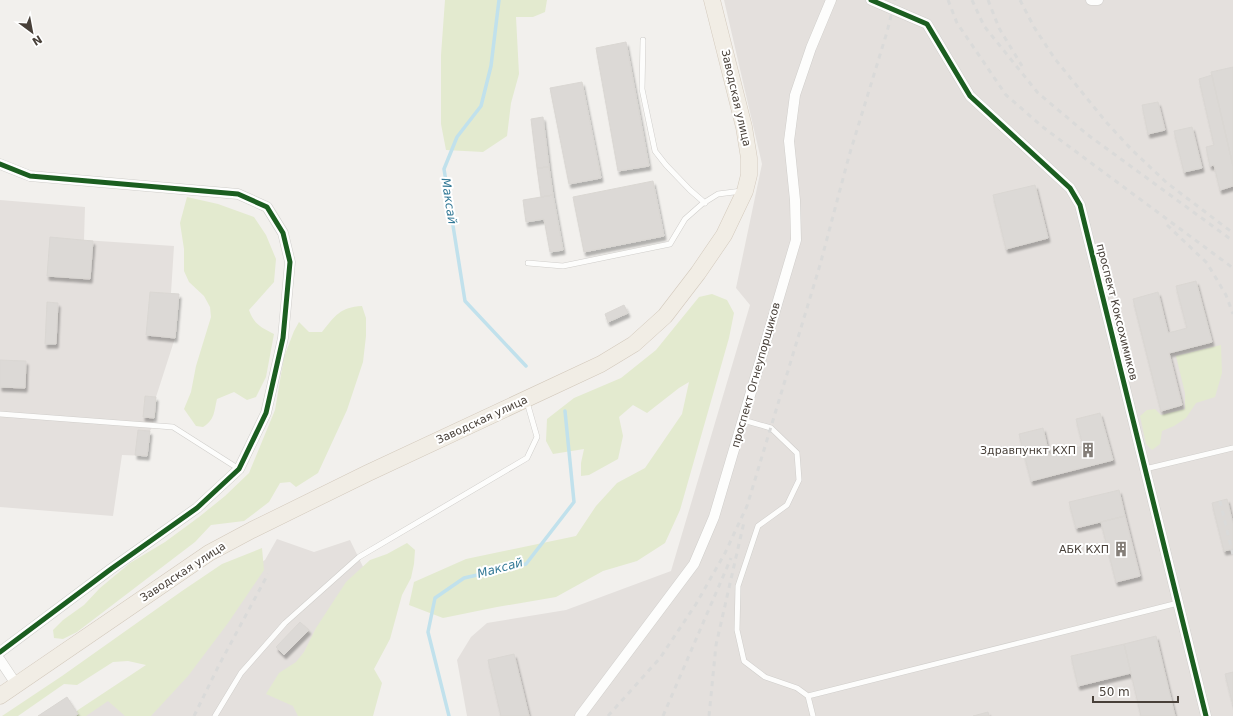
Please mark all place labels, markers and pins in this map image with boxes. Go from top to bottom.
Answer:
building icon: Здравпункт КХП [1079,441,1097,459]
place label: Здравпункт КХП [980,444,1076,457]
building icon: АБК КХП [1112,540,1130,558]
place label: АБК КХП [1059,543,1109,556]

